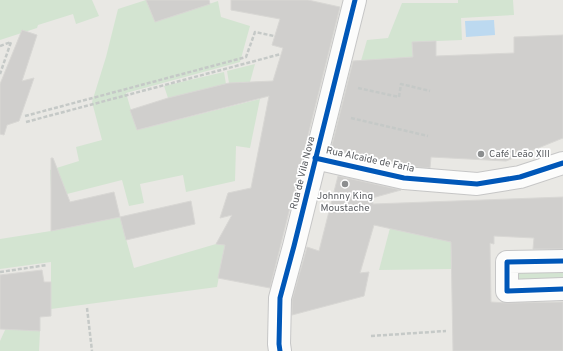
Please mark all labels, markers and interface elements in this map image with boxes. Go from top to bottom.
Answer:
street label: Rua de Vila Nova [288,135,318,211]
street label: Rua Alcaide de Faria [325,144,415,176]
place label: Café Leão XIII [489,148,550,161]
marker: Café Leão XIII [476,149,486,159]
marker: Johnny King Moustache [340,179,350,189]
place label: Johnny King Moustache [317,190,373,215]

